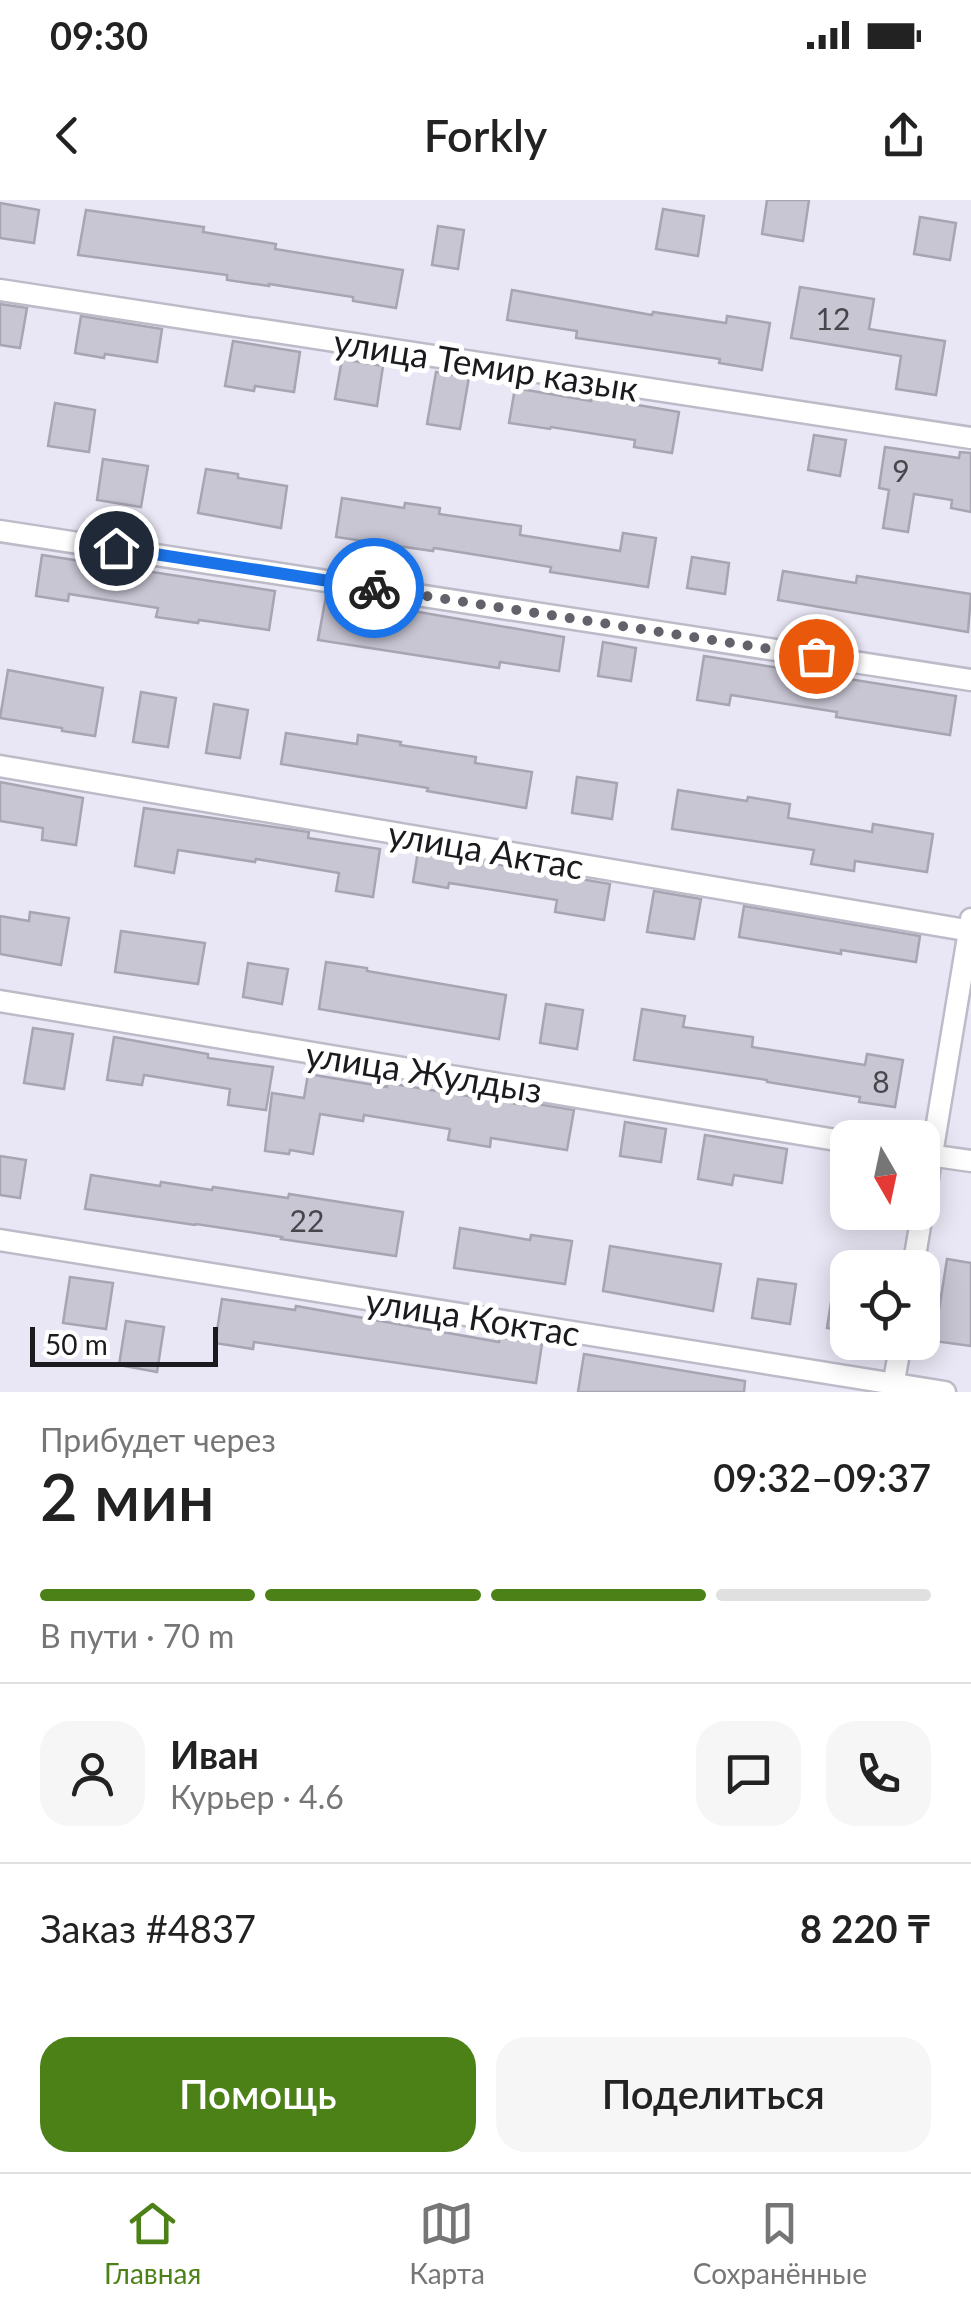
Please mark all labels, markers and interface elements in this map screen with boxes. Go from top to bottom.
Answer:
text: 09:30 [50,12,148,58]
icon: back [40,108,95,163]
text: Forkly [424,108,547,162]
icon: share [876,108,931,163]
house number: 12 [816,300,850,336]
street label: улица Темир казык [331,319,641,409]
house number: 9 [892,452,910,488]
pin [74,506,159,591]
icon: home [89,521,144,576]
courier [324,538,424,638]
icon: bike [347,561,402,616]
pin [774,614,859,699]
icon: bag [789,629,844,684]
street label: улица Актас [385,811,587,887]
street label: улица Жулдыз [303,1032,545,1110]
house number: 8 [872,1063,890,1099]
north arrow [830,1120,940,1230]
map controls [830,1120,940,1360]
house number: 22 [290,1202,324,1238]
button: locate [830,1250,940,1360]
street label: улица Коктас [363,1278,583,1354]
scale bar [30,1322,218,1366]
text: 50 m [45,1327,108,1361]
text: Прибудет через [40,1420,276,1459]
text: 09:32–09:37 [713,1454,931,1500]
text: 2 мин [40,1457,215,1535]
text: В пути · 70 m [40,1616,234,1655]
button: person [40,1721,145,1826]
button: chat [696,1721,801,1826]
button: phone [826,1721,931,1826]
text: Иван [170,1731,259,1777]
text: Курьер · 4.6 [170,1777,344,1816]
text: Заказ #4837 [40,1905,256,1951]
text: 8 220 ₸ [800,1905,931,1951]
button: Помощь [40,2037,476,2152]
button: Поделиться [496,2037,931,2152]
tab: Главная [104,2196,201,2290]
tab: Карта [409,2196,485,2290]
tab: Сохранённые [693,2196,867,2290]

